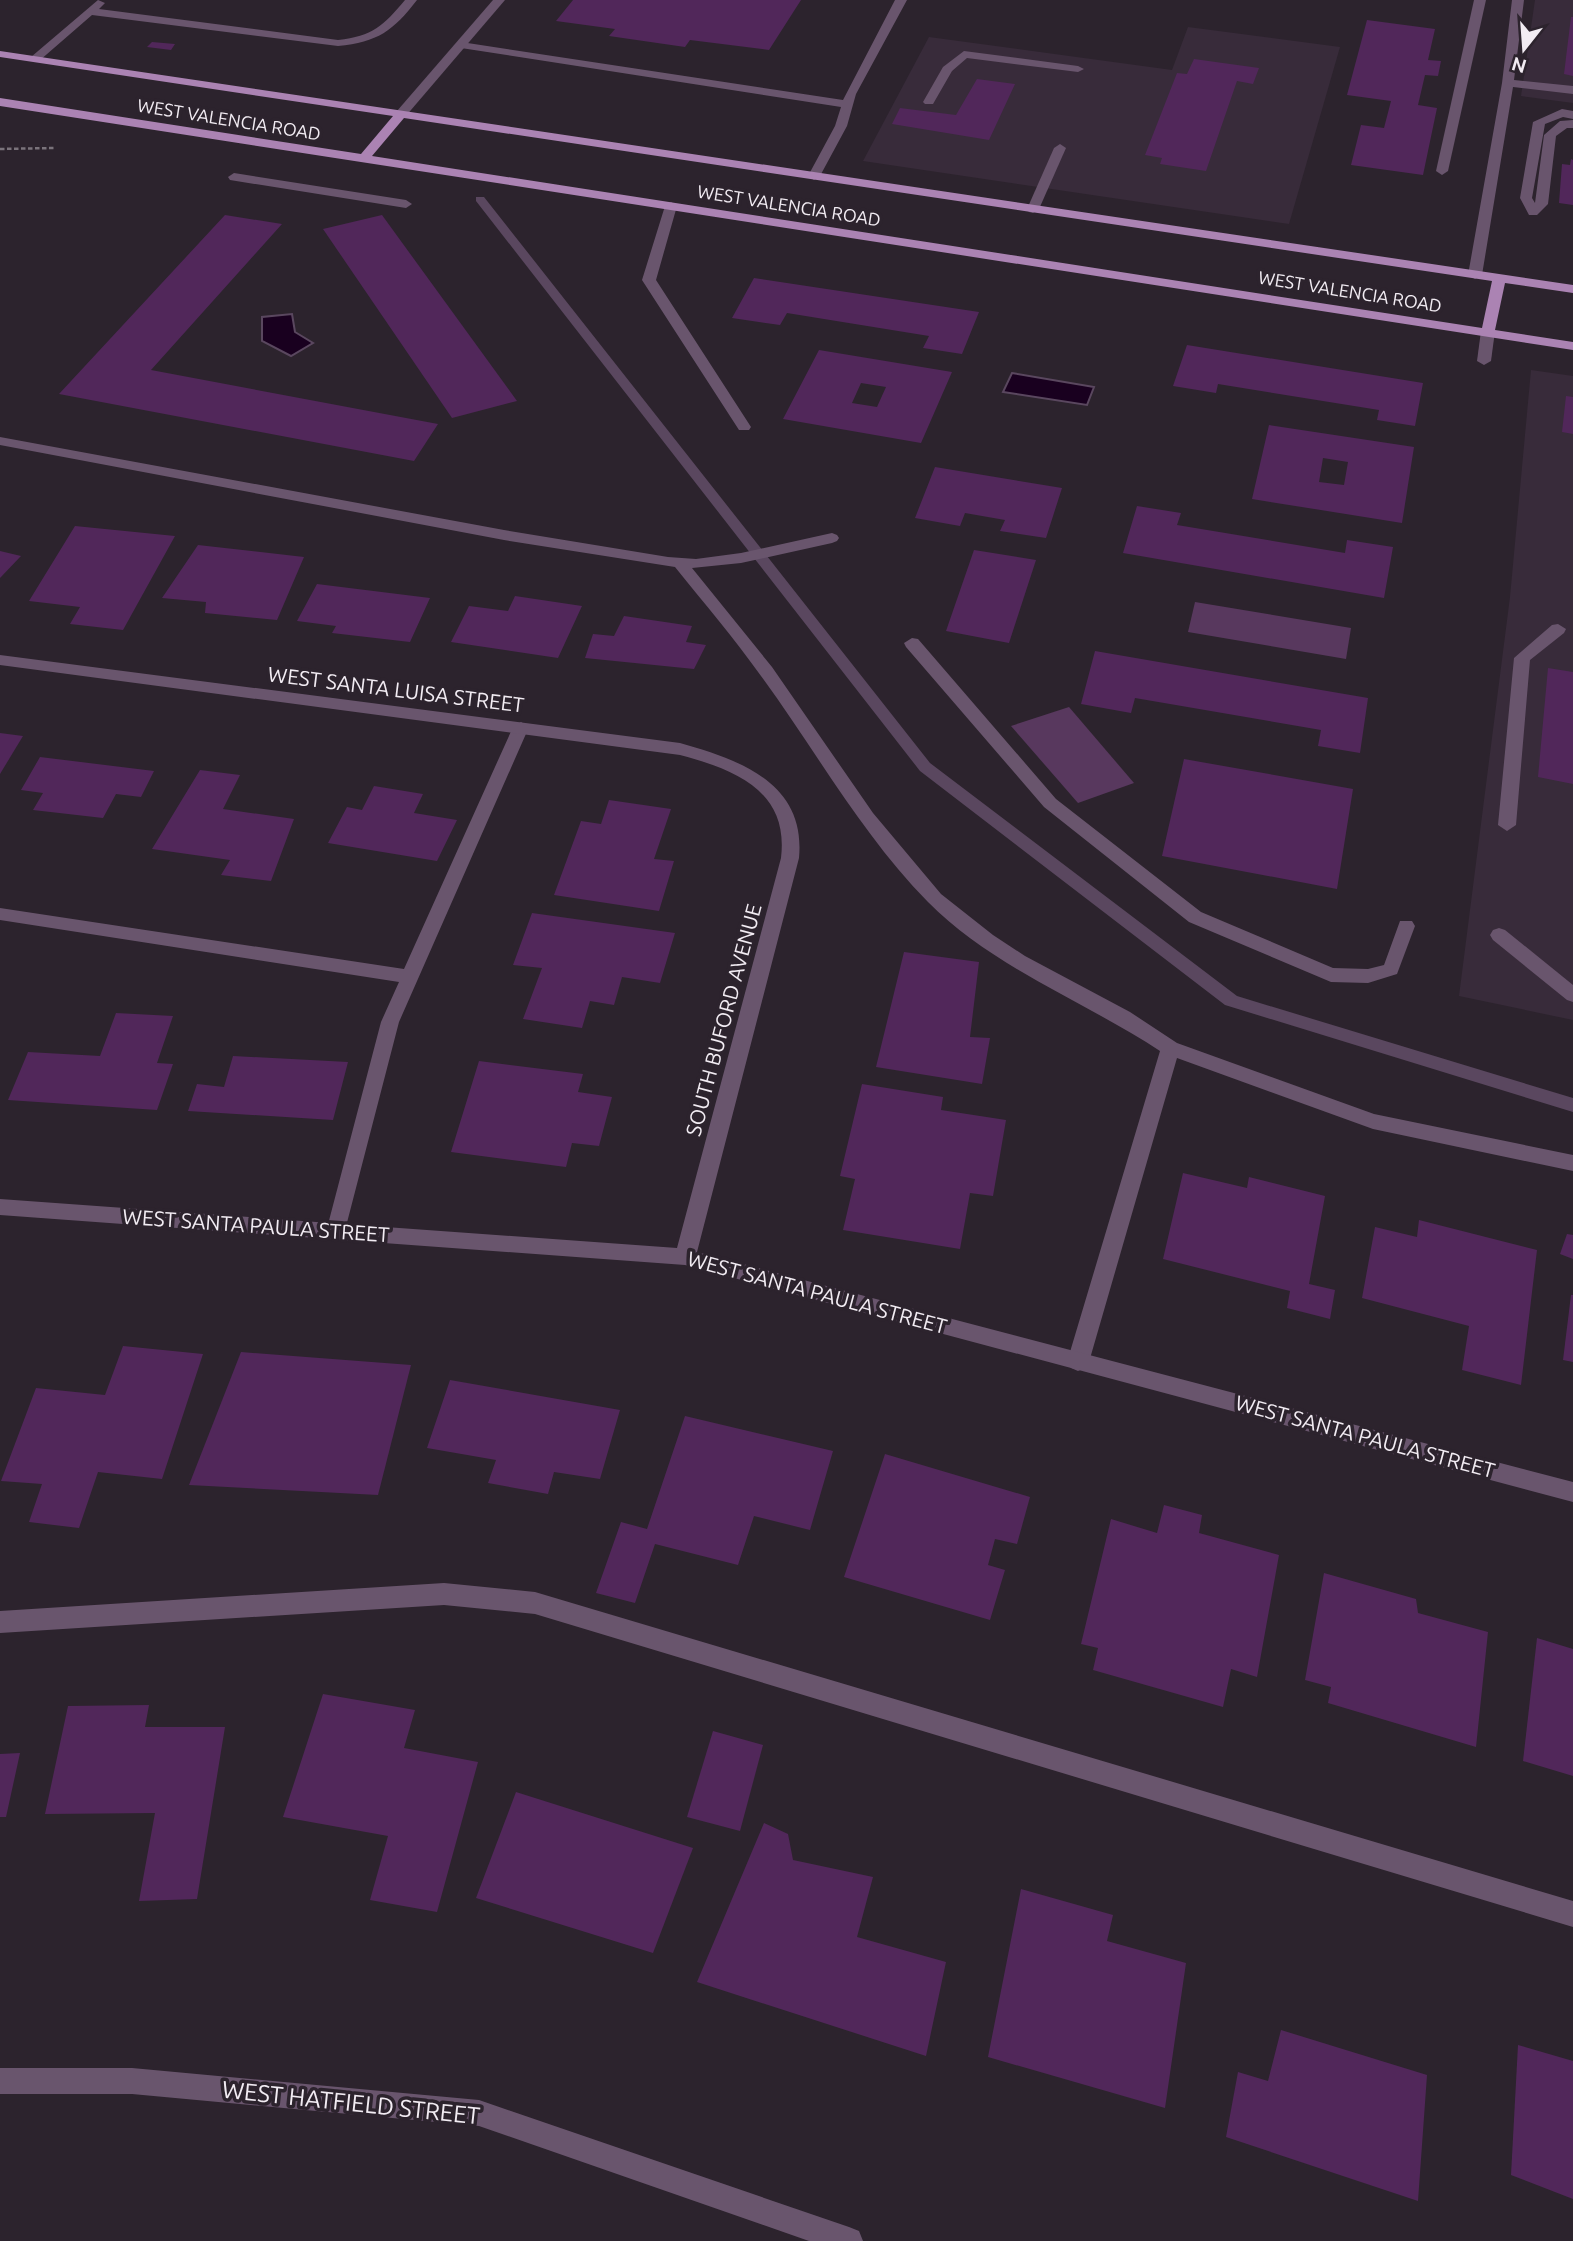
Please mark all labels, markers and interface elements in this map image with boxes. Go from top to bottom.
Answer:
north arrow [1489,14,1559,84]
text: N [1509,53,1529,78]
street label: WEST VALENCIA ROAD [136,95,322,143]
street label: WEST VALENCIA ROAD [696,181,882,229]
street label: WEST VALENCIA ROAD [1257,267,1443,315]
street label: WEST SANTA LUISA STREET [267,661,526,717]
street label: SOUTH BUFORD AVENUE [680,901,766,1138]
street label: WEST SANTA PAULA STREET [122,1204,391,1246]
street label: WEST SANTA PAULA STREET [685,1246,950,1338]
street label: WEST SANTA PAULA STREET [1233,1390,1498,1482]
street label: WEST HATFIELD STREET [221,2076,481,2129]

